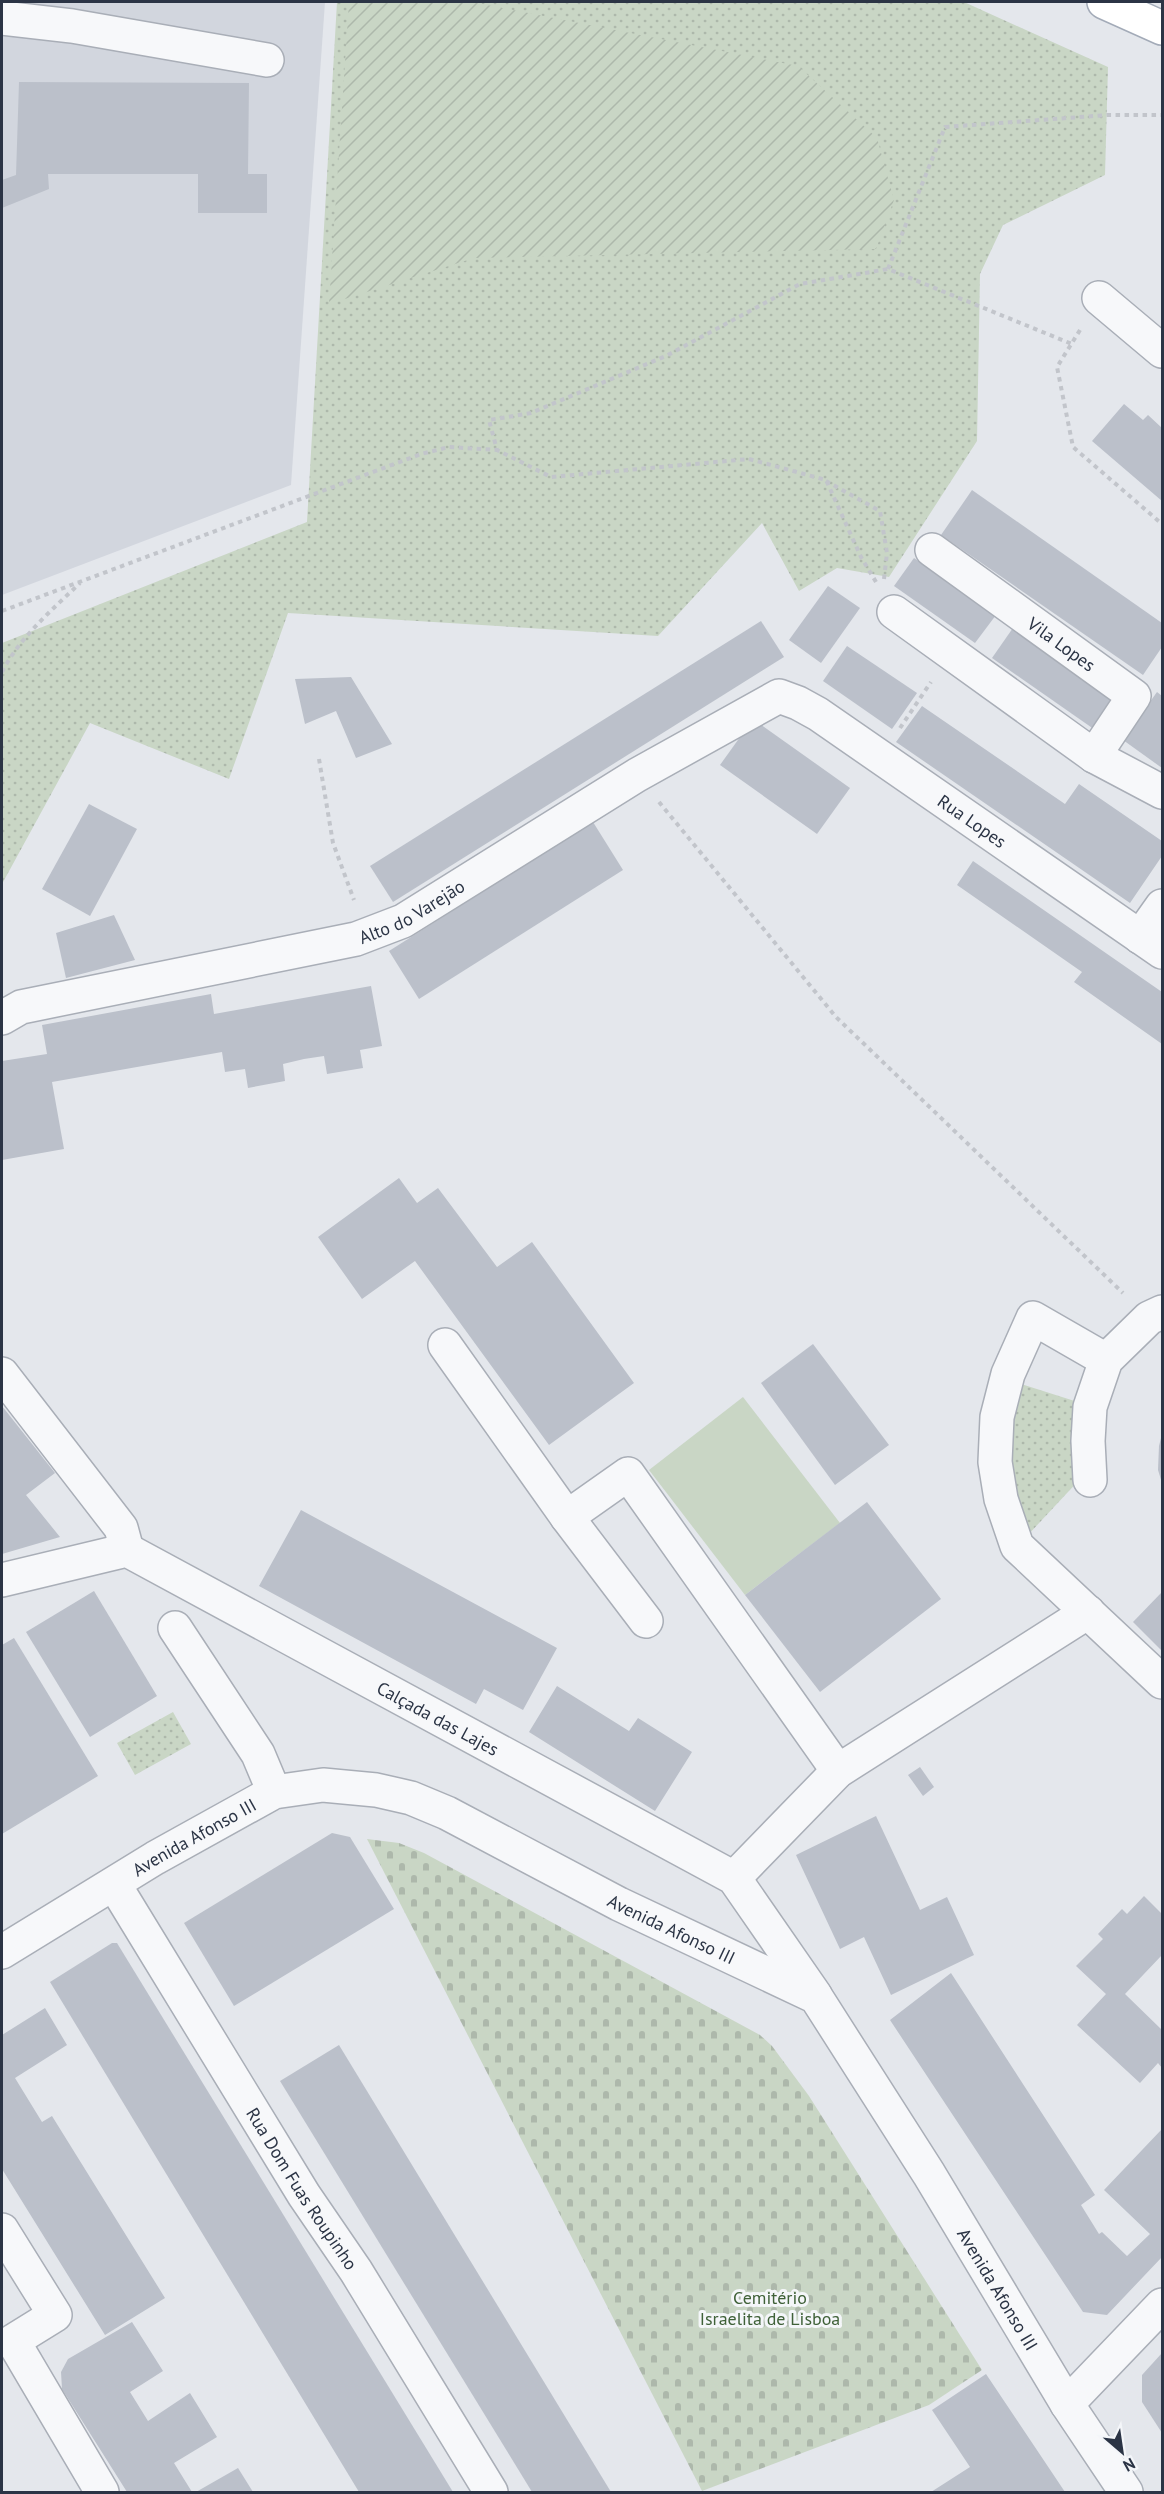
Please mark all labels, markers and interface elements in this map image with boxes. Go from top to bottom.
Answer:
street label: Vila Lopes [1022,611,1100,676]
street label: Rua Lopes [933,789,1011,852]
street label: Alto do Varejão [355,874,469,948]
street label: Calçada das Lajes [373,1676,503,1760]
street label: Avenida Afonso III [128,1793,260,1881]
street label: Avenida Afonso III [604,1889,739,1969]
street label: Rua Dom Fuas Roupinho [242,2103,363,2274]
street label: Avenida Afonso III [953,2224,1044,2354]
park label: Cemitério Israelita de Lisboa [700,2286,840,2330]
north arrow [1092,2422,1152,2482]
text: N [1120,2454,1139,2476]

